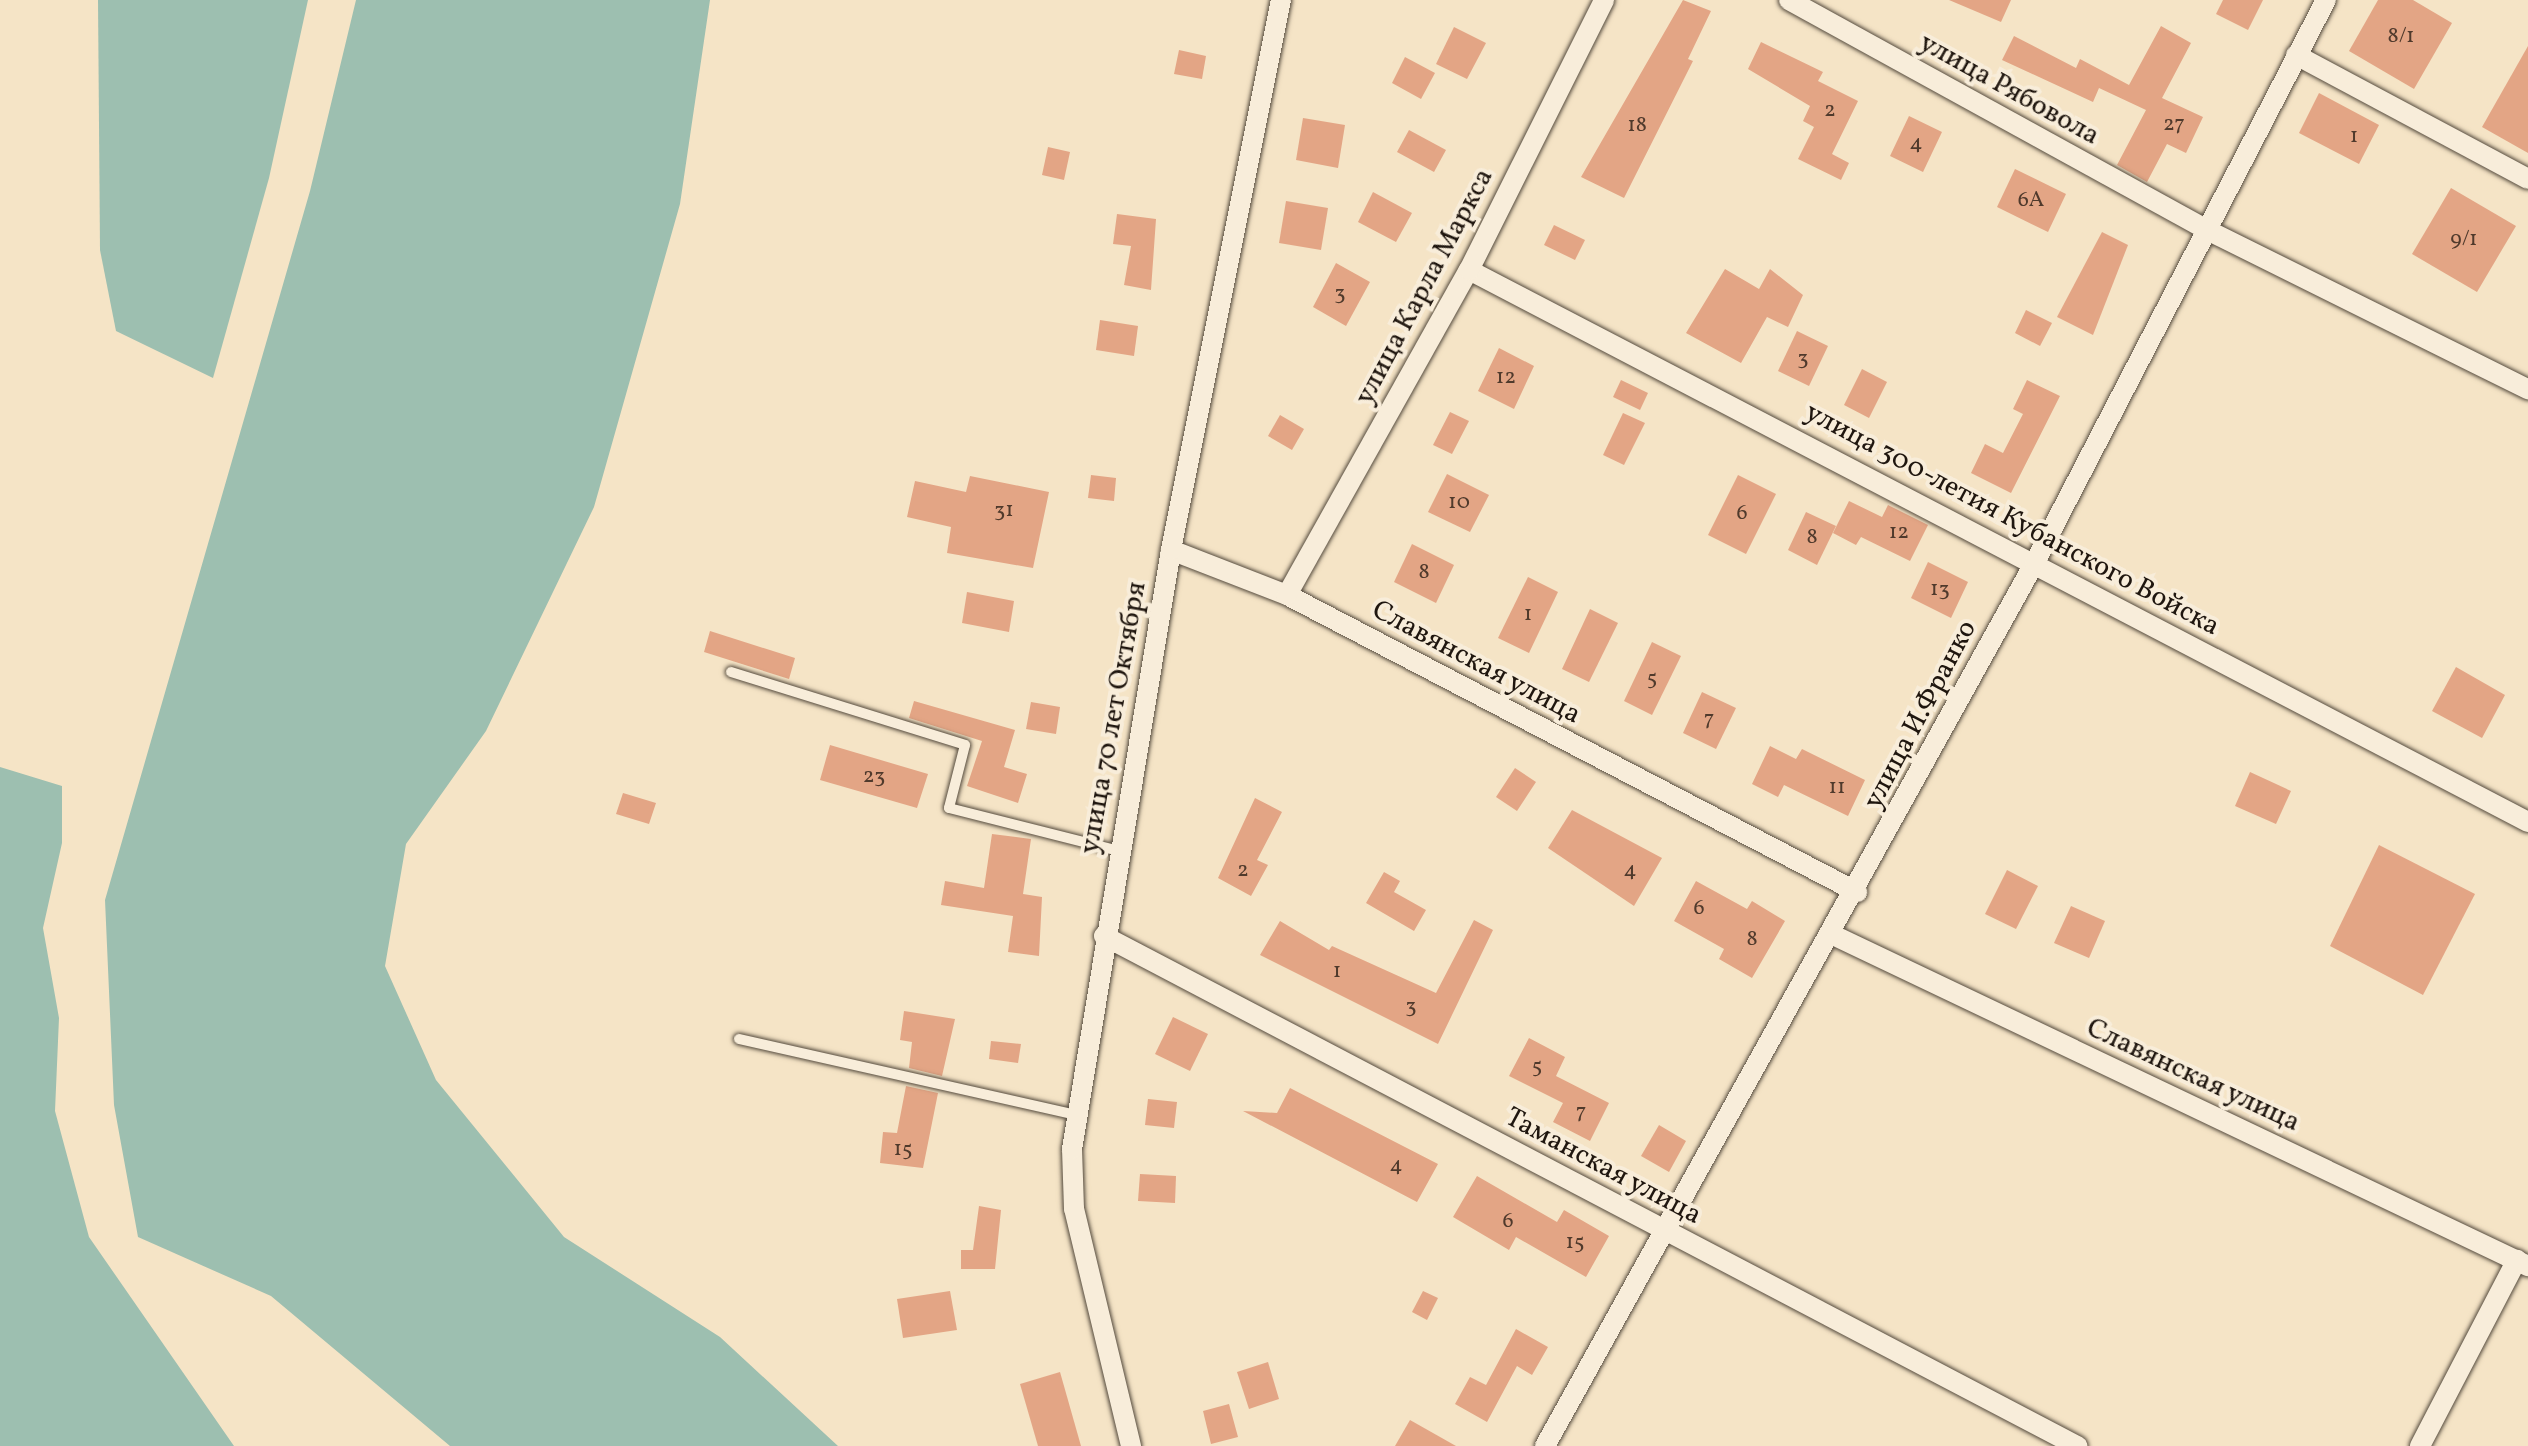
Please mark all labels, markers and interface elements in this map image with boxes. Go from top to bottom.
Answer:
house number: 8/1 [2387,24,2415,50]
street label: улица Рябовола [1913,27,2105,153]
house number: 2 [1824,98,1836,124]
house number: 27 [2163,112,2185,138]
house number: 18 [1627,113,1647,139]
house number: 1 [2350,124,2358,150]
house number: 4 [1909,131,1923,157]
street label: улица Карла Маркса [1349,163,1501,411]
house number: 6А [2018,188,2044,214]
house number: 9/1 [2450,227,2478,253]
house number: 3 [1334,281,1346,307]
house number: 3 [1797,346,1809,372]
house number: 12 [1496,365,1516,391]
street label: улица 300-летия Кубанского Войска [1799,396,2225,644]
house number: 10 [1448,490,1470,516]
house number: 31 [994,498,1014,524]
house number: 6 [1736,501,1748,527]
house number: 12 [1889,520,1909,546]
house number: 8 [1806,525,1818,551]
house number: 8 [1418,560,1430,586]
house number: 13 [1930,577,1950,603]
street label: улица 70 лет Октября [1074,579,1154,857]
street label: Славянская улица [1365,594,1587,732]
house number: 1 [1524,602,1532,628]
street label: улица И.Франко [1857,615,1985,815]
house number: 5 [1647,666,1657,692]
house number: 7 [1704,707,1714,733]
house number: 23 [863,764,885,790]
house number: 11 [1828,775,1846,801]
house number: 2 [1237,858,1249,884]
house number: 4 [1623,858,1637,884]
house number: 6 [1693,896,1705,922]
house number: 8 [1746,927,1758,953]
house number: 1 [1333,959,1341,985]
house number: 3 [1405,994,1417,1020]
street label: Славянская улица [2080,1012,2306,1140]
house number: 5 [1532,1054,1542,1080]
house number: 7 [1576,1100,1586,1126]
street label: Таманская улица [1499,1101,1707,1233]
house number: 15 [893,1137,913,1163]
house number: 4 [1389,1153,1403,1179]
house number: 6 [1502,1209,1514,1235]
house number: 15 [1565,1230,1585,1256]

